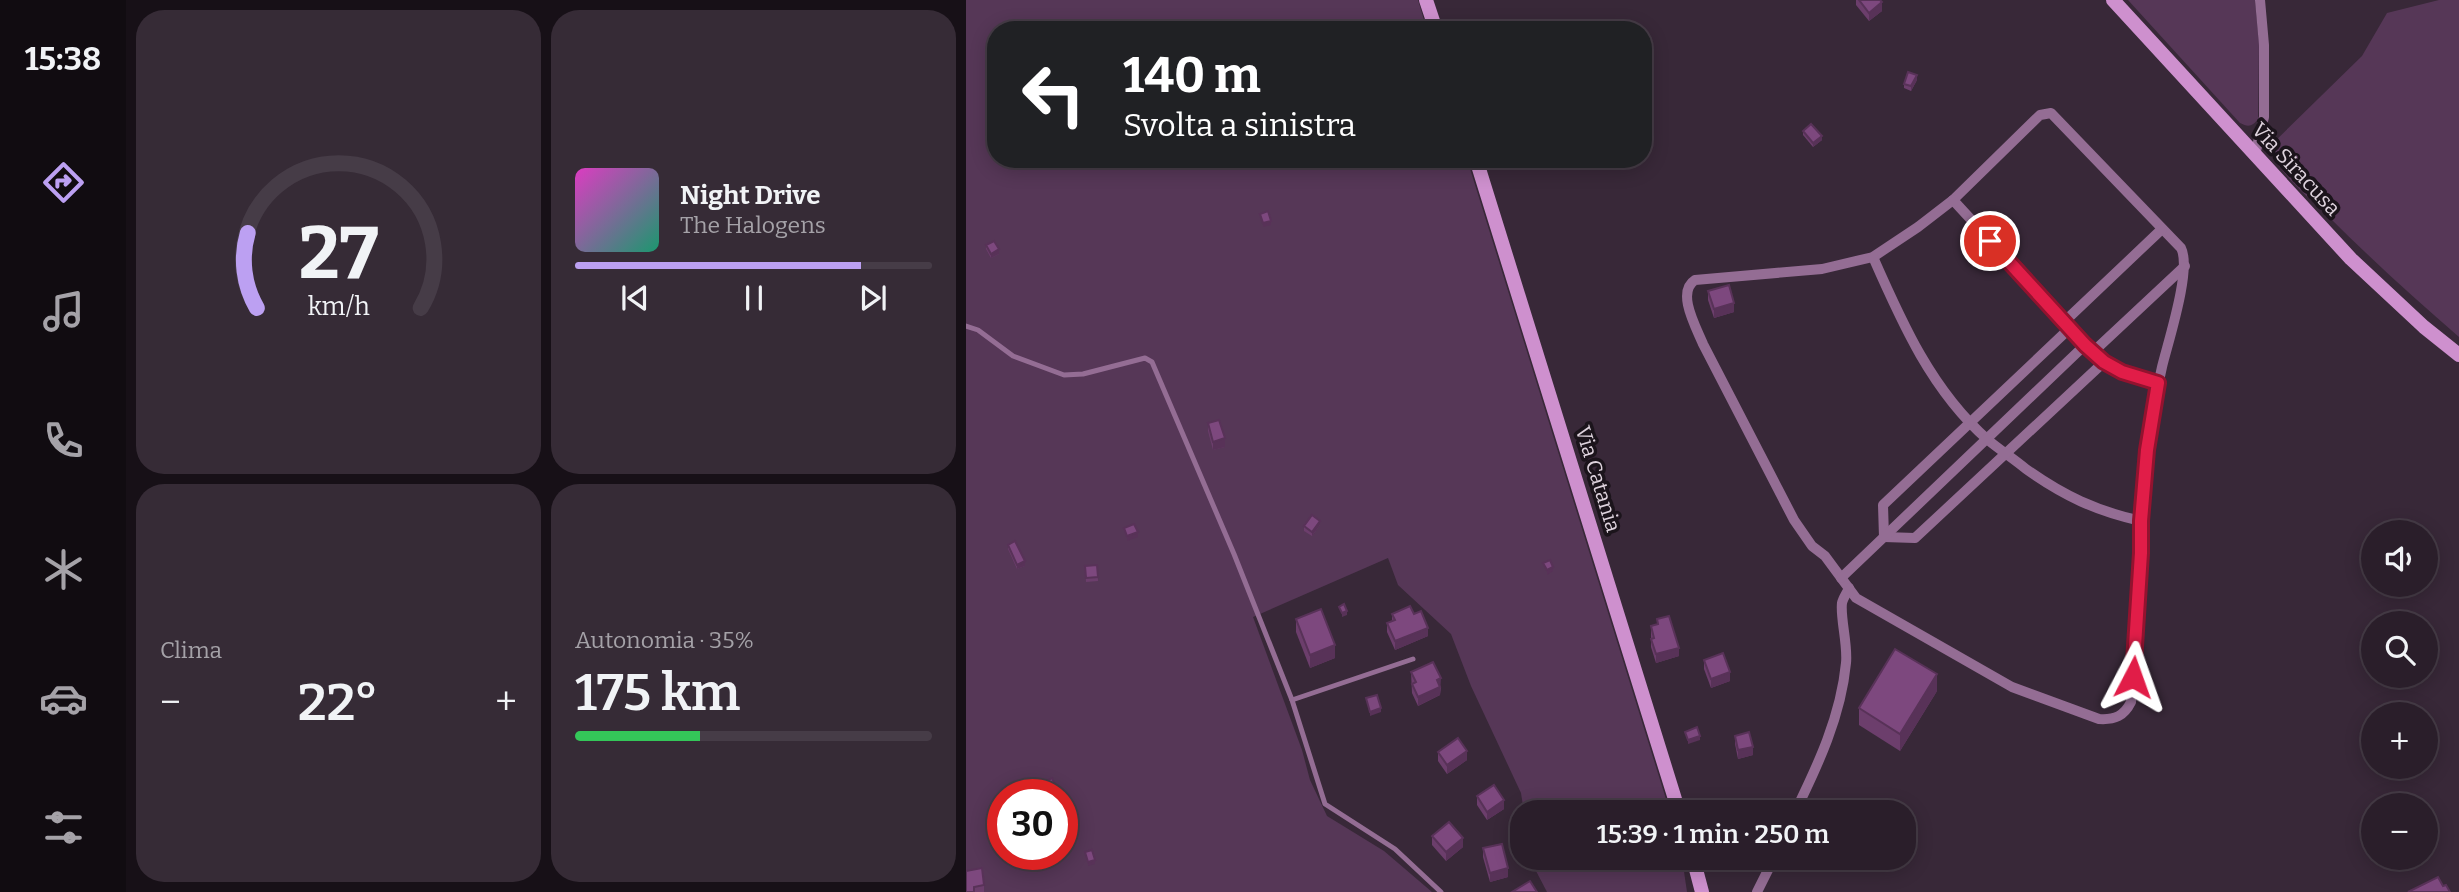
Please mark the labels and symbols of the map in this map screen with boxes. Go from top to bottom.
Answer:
street label: Via Siracusa [2246,117,2346,222]
pin [1960,211,2020,271]
street label: Via Catania [1570,423,1627,536]
position arrow [2096,640,2170,714]
speed limit sign: 30 [987,779,1078,870]

